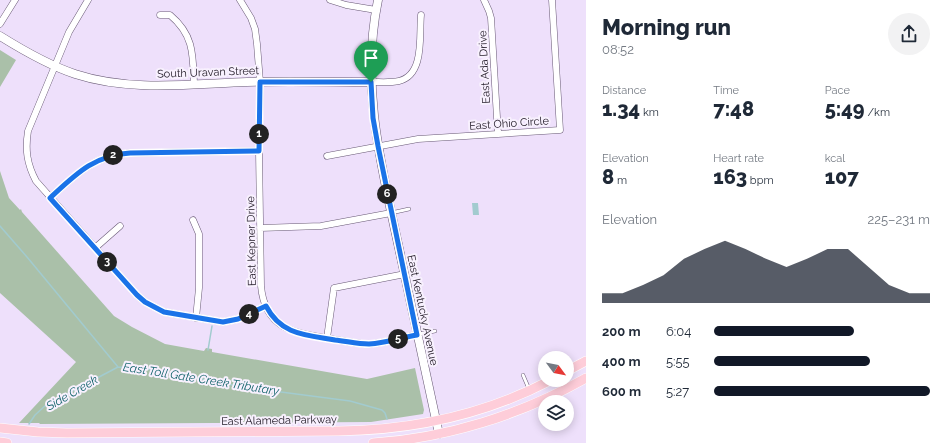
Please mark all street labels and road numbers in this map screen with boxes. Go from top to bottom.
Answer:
street label: East Ada Drive [476,30,493,104]
street label: South Uravan Street [157,64,260,81]
street label: East Ohio Circle [469,114,550,133]
street label: East Kepner Drive [244,195,259,286]
street label: East Kentucky Avenue [404,254,441,367]
street label: East Alameda Parkway [221,413,337,428]

